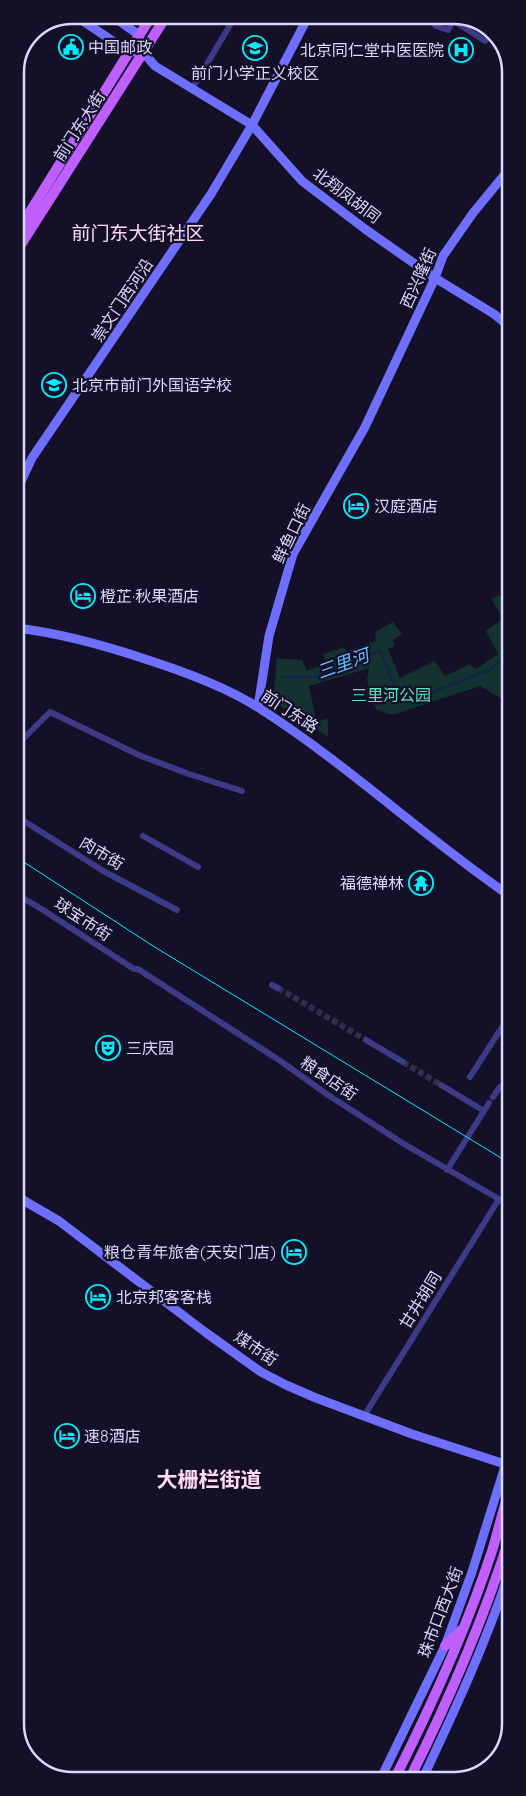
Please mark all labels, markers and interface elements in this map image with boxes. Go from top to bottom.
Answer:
public building icon: 中国邮政 [58,34,84,60]
school or university icon: 前门小学正义校区 [242,35,268,61]
place label: 中国邮政 [88,37,152,57]
hospital icon: 北京同仁堂中医医院 [448,37,474,63]
place label: 北京同仁堂中医医院 [300,40,444,60]
place label: 前门小学正义校区 [191,63,319,83]
street label: 前门东大街 [49,87,109,165]
street label: 北翔凤胡同 [309,163,385,227]
district label: 前门东大街社区 [71,221,205,245]
street label: 西兴隆街 [396,245,440,311]
street label: 崇文门西河沿 [87,255,157,345]
school or university icon: 北京市前门外国语学校 [41,372,67,398]
place label: 北京市前门外国语学校 [72,375,232,395]
hotel icon: 汉庭酒店 [343,493,369,519]
place label: 汉庭酒店 [374,496,438,516]
street label: 鲜鱼口街 [268,500,314,566]
hotel icon: 橙芷·秋果酒店 [70,583,96,609]
place label: 橙芷·秋果酒店 [100,586,199,606]
water label: 三里河 [314,642,375,684]
street label: 前门东路 [258,685,322,737]
park label: 三里河公园 [351,685,431,705]
street label: 肉市街 [76,832,128,874]
temple icon: 福德禅林 [408,870,434,896]
place label: 福德禅林 [340,873,404,893]
street label: 球宝市街 [51,893,115,945]
theatre icon: 三庆园 [95,1035,121,1061]
place label: 三庆园 [126,1038,174,1058]
street label: 粮食店街 [297,1052,361,1104]
hotel icon: 粮仓青年旅舍(天安门店) [281,1239,307,1265]
place label: 粮仓青年旅舍(天安门店) [104,1242,276,1262]
street label: 甘井胡同 [395,1268,445,1332]
hotel icon: 北京邦客客栈 [85,1284,111,1310]
place label: 北京邦客客栈 [116,1287,212,1307]
street label: 煤市街 [231,1326,281,1370]
hotel icon: 速8酒店 [54,1423,80,1449]
place label: 速8酒店 [84,1426,141,1446]
district label: 大栅栏街道 [157,1466,262,1492]
street label: 珠市口西大街 [413,1564,467,1660]

